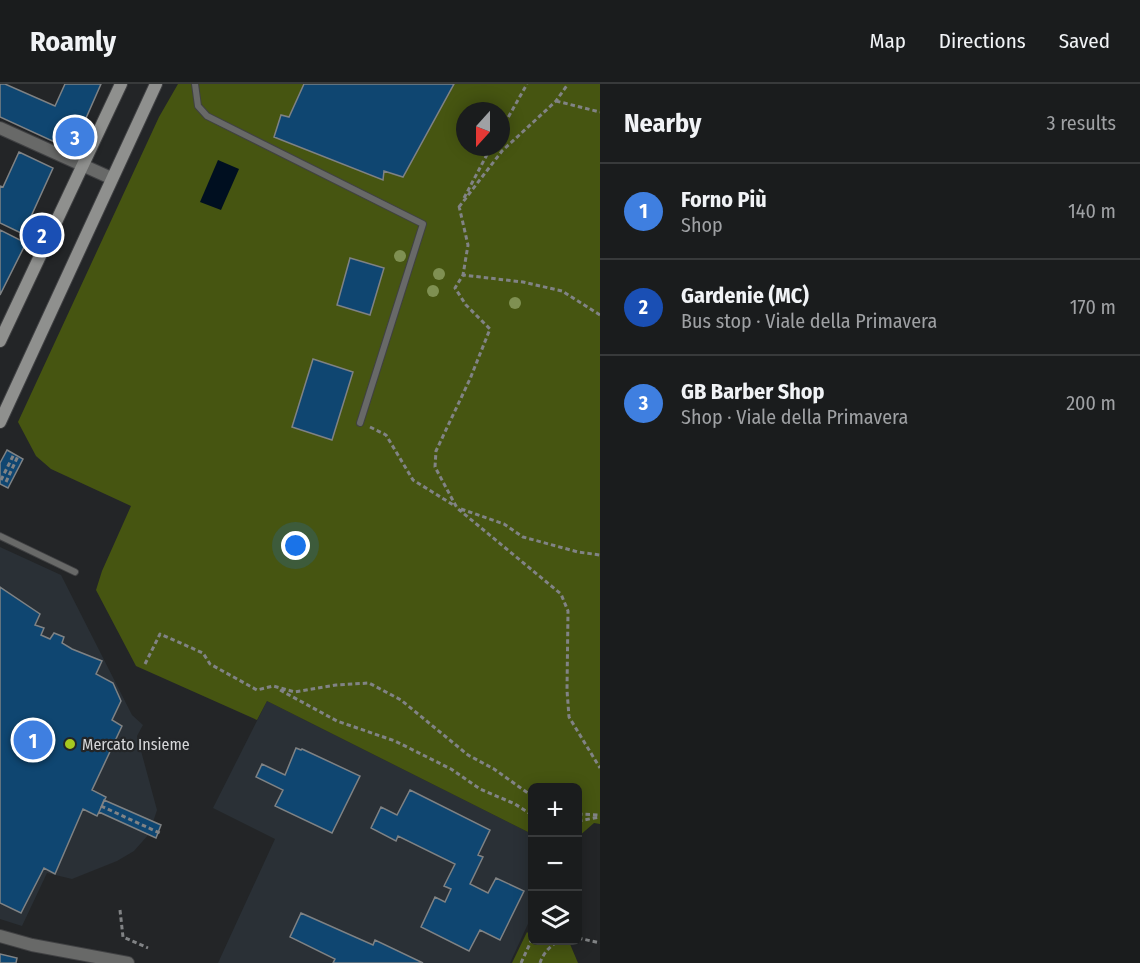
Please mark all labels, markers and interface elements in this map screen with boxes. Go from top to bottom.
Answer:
text: Roamly [30,25,116,58]
text: Map [869,28,906,54]
text: Directions [939,28,1026,54]
text: Saved [1059,28,1110,54]
north arrow [456,102,510,156]
text: Nearby [624,108,701,139]
text: 3 results [1047,111,1116,135]
pin: 3 [56,115,94,160]
text: Forno Più [681,186,767,213]
text: 1 [639,199,648,223]
text: 140 m [1068,199,1116,223]
pin: 2 [22,212,62,258]
text: Shop [681,213,723,237]
text: Gardenie (MC) [681,282,809,309]
text: 2 [639,295,648,319]
text: 170 m [1070,295,1116,319]
text: Bus stop · Viale della Primavera [681,309,937,333]
text: GB Barber Shop [681,378,825,405]
text: 3 [639,391,648,415]
text: 200 m [1066,391,1116,415]
text: Shop · Viale della Primavera [681,405,908,429]
your location [281,531,310,560]
pin: 1 [14,718,52,762]
place label: Mercato Insieme [82,735,190,754]
marker: Mercato Insieme [63,737,77,751]
map controls [528,783,582,945]
button: + [528,783,582,837]
button: − [528,837,582,891]
button: layers [528,891,582,945]

